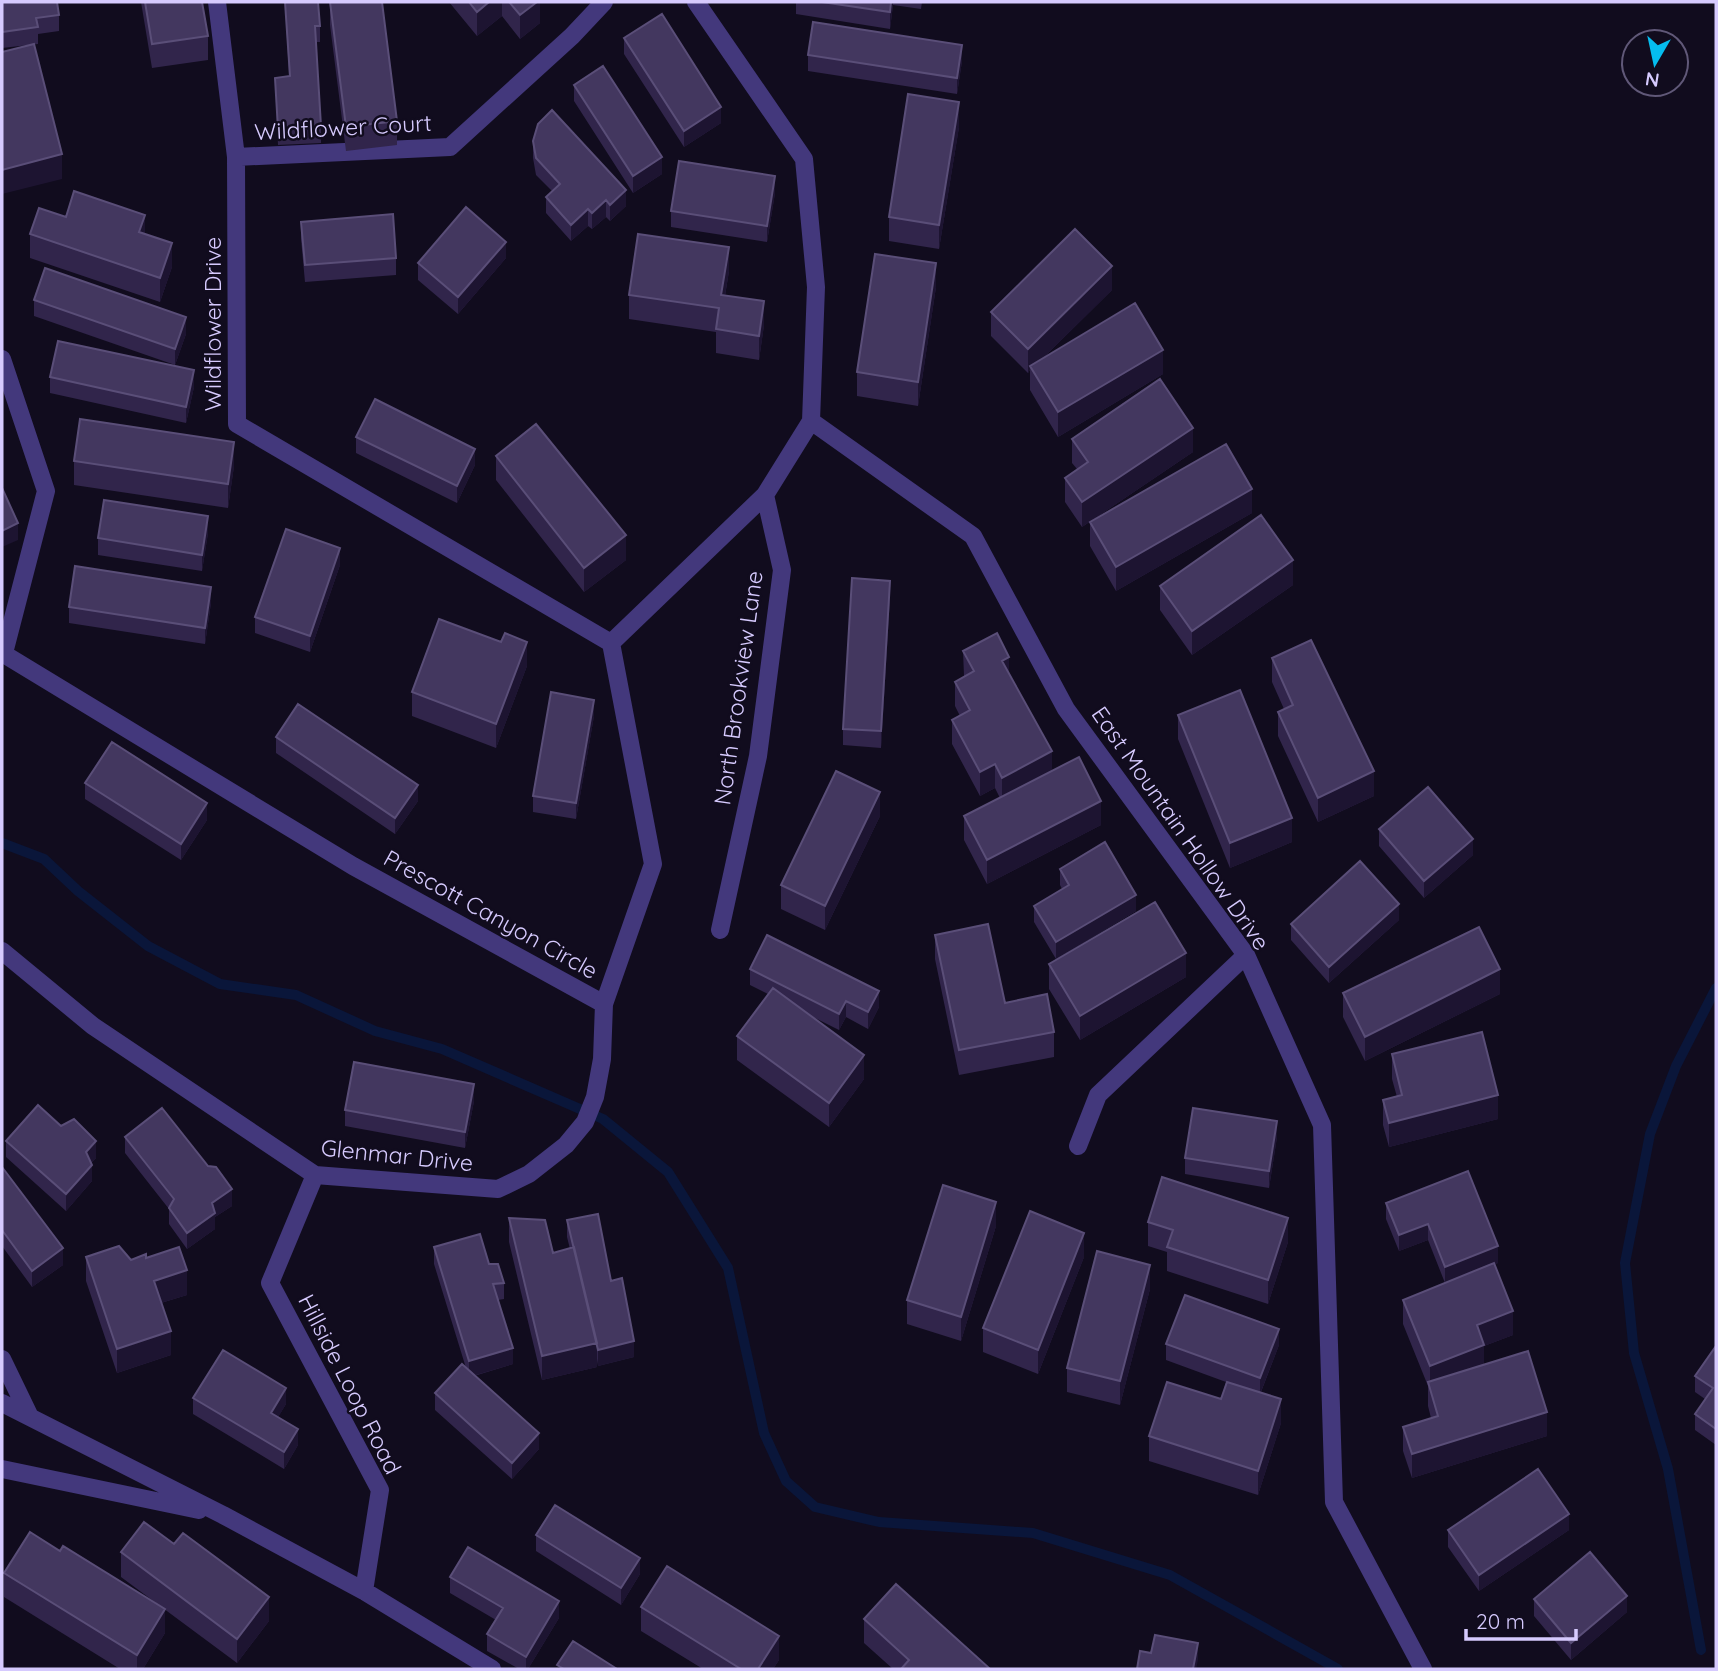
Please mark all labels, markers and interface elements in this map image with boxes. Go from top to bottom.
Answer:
north arrow [1620,28,1690,98]
text: N [1644,67,1661,93]
street label: Wildflower Court [254,108,433,146]
street label: Wildflower Drive [198,237,227,411]
street label: North Brookview Lane [707,569,769,807]
street label: East Mountain Hollow Drive [1086,700,1276,956]
street label: Prescott Canyon Circle [379,843,603,985]
street label: Glenmar Drive [320,1133,474,1177]
street label: Hillside Loop Road [292,1289,408,1479]
scale bar [1466,1598,1576,1642]
text: 20 m [1476,1608,1525,1634]

